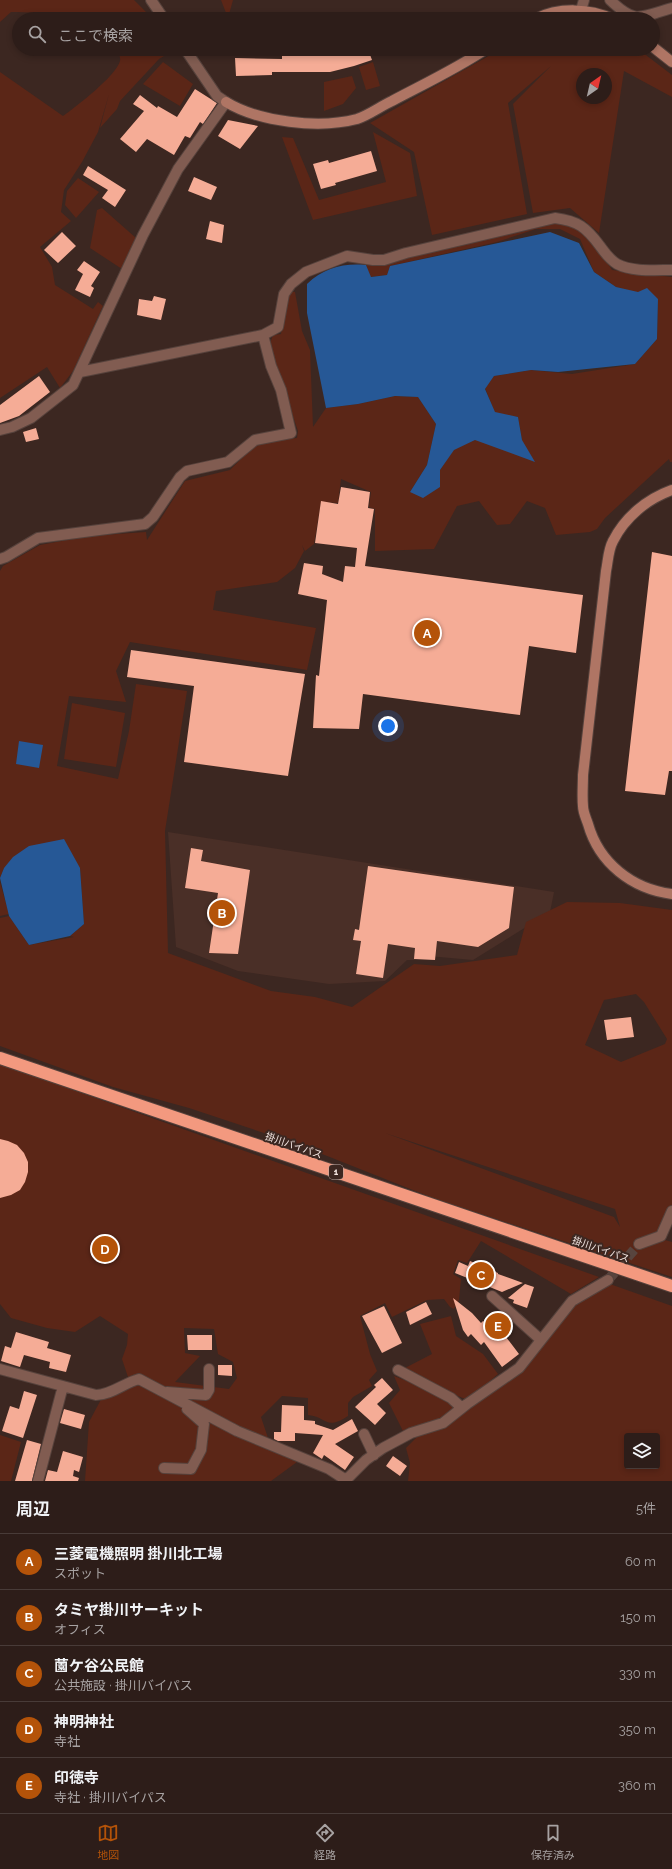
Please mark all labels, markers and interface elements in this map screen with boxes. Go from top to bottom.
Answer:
search box [12,12,660,56]
icon: search [26,23,48,45]
text: ここで検索 [58,27,133,45]
north arrow [576,68,612,104]
pin: A [414,618,440,648]
your location [378,716,398,736]
pin: B [209,898,235,928]
street label: 掛川バイパス [264,1131,324,1160]
road number: 1 [329,1165,343,1179]
pin: D [92,1234,118,1264]
street label: 掛川バイパス [571,1235,631,1264]
pin: C [468,1260,494,1290]
pin: E [485,1311,511,1341]
map controls [624,1433,660,1469]
button: layers [624,1433,660,1469]
text: 周辺 [16,1499,50,1519]
text: 5件 [636,1501,656,1516]
text: 三菱電機照明 掛川北工場 [54,1545,223,1563]
text: A [25,1554,33,1569]
text: 60 m [625,1554,656,1569]
text: スポット [54,1566,106,1581]
text: タミヤ掛川サーキット [54,1601,204,1619]
text: B [25,1610,33,1625]
text: 150 m [620,1610,656,1625]
text: オフィス [54,1622,106,1637]
text: 薗ケ谷公民館 [54,1657,144,1675]
text: C [25,1666,33,1681]
text: 330 m [619,1666,656,1681]
text: 公共施設 · 掛川バイパス [54,1678,193,1693]
text: 神明神社 [54,1713,114,1731]
text: D [24,1722,34,1737]
text: 350 m [619,1722,656,1737]
text: 寺社 [54,1734,80,1749]
text: 印徳寺 [54,1769,99,1787]
text: E [25,1778,33,1793]
text: 360 m [618,1778,656,1793]
text: 寺社 · 掛川バイパス [54,1790,167,1805]
tab: 地図 [97,1822,119,1862]
tab: 経路 [314,1822,336,1862]
tab: 保存済み [531,1822,575,1862]

